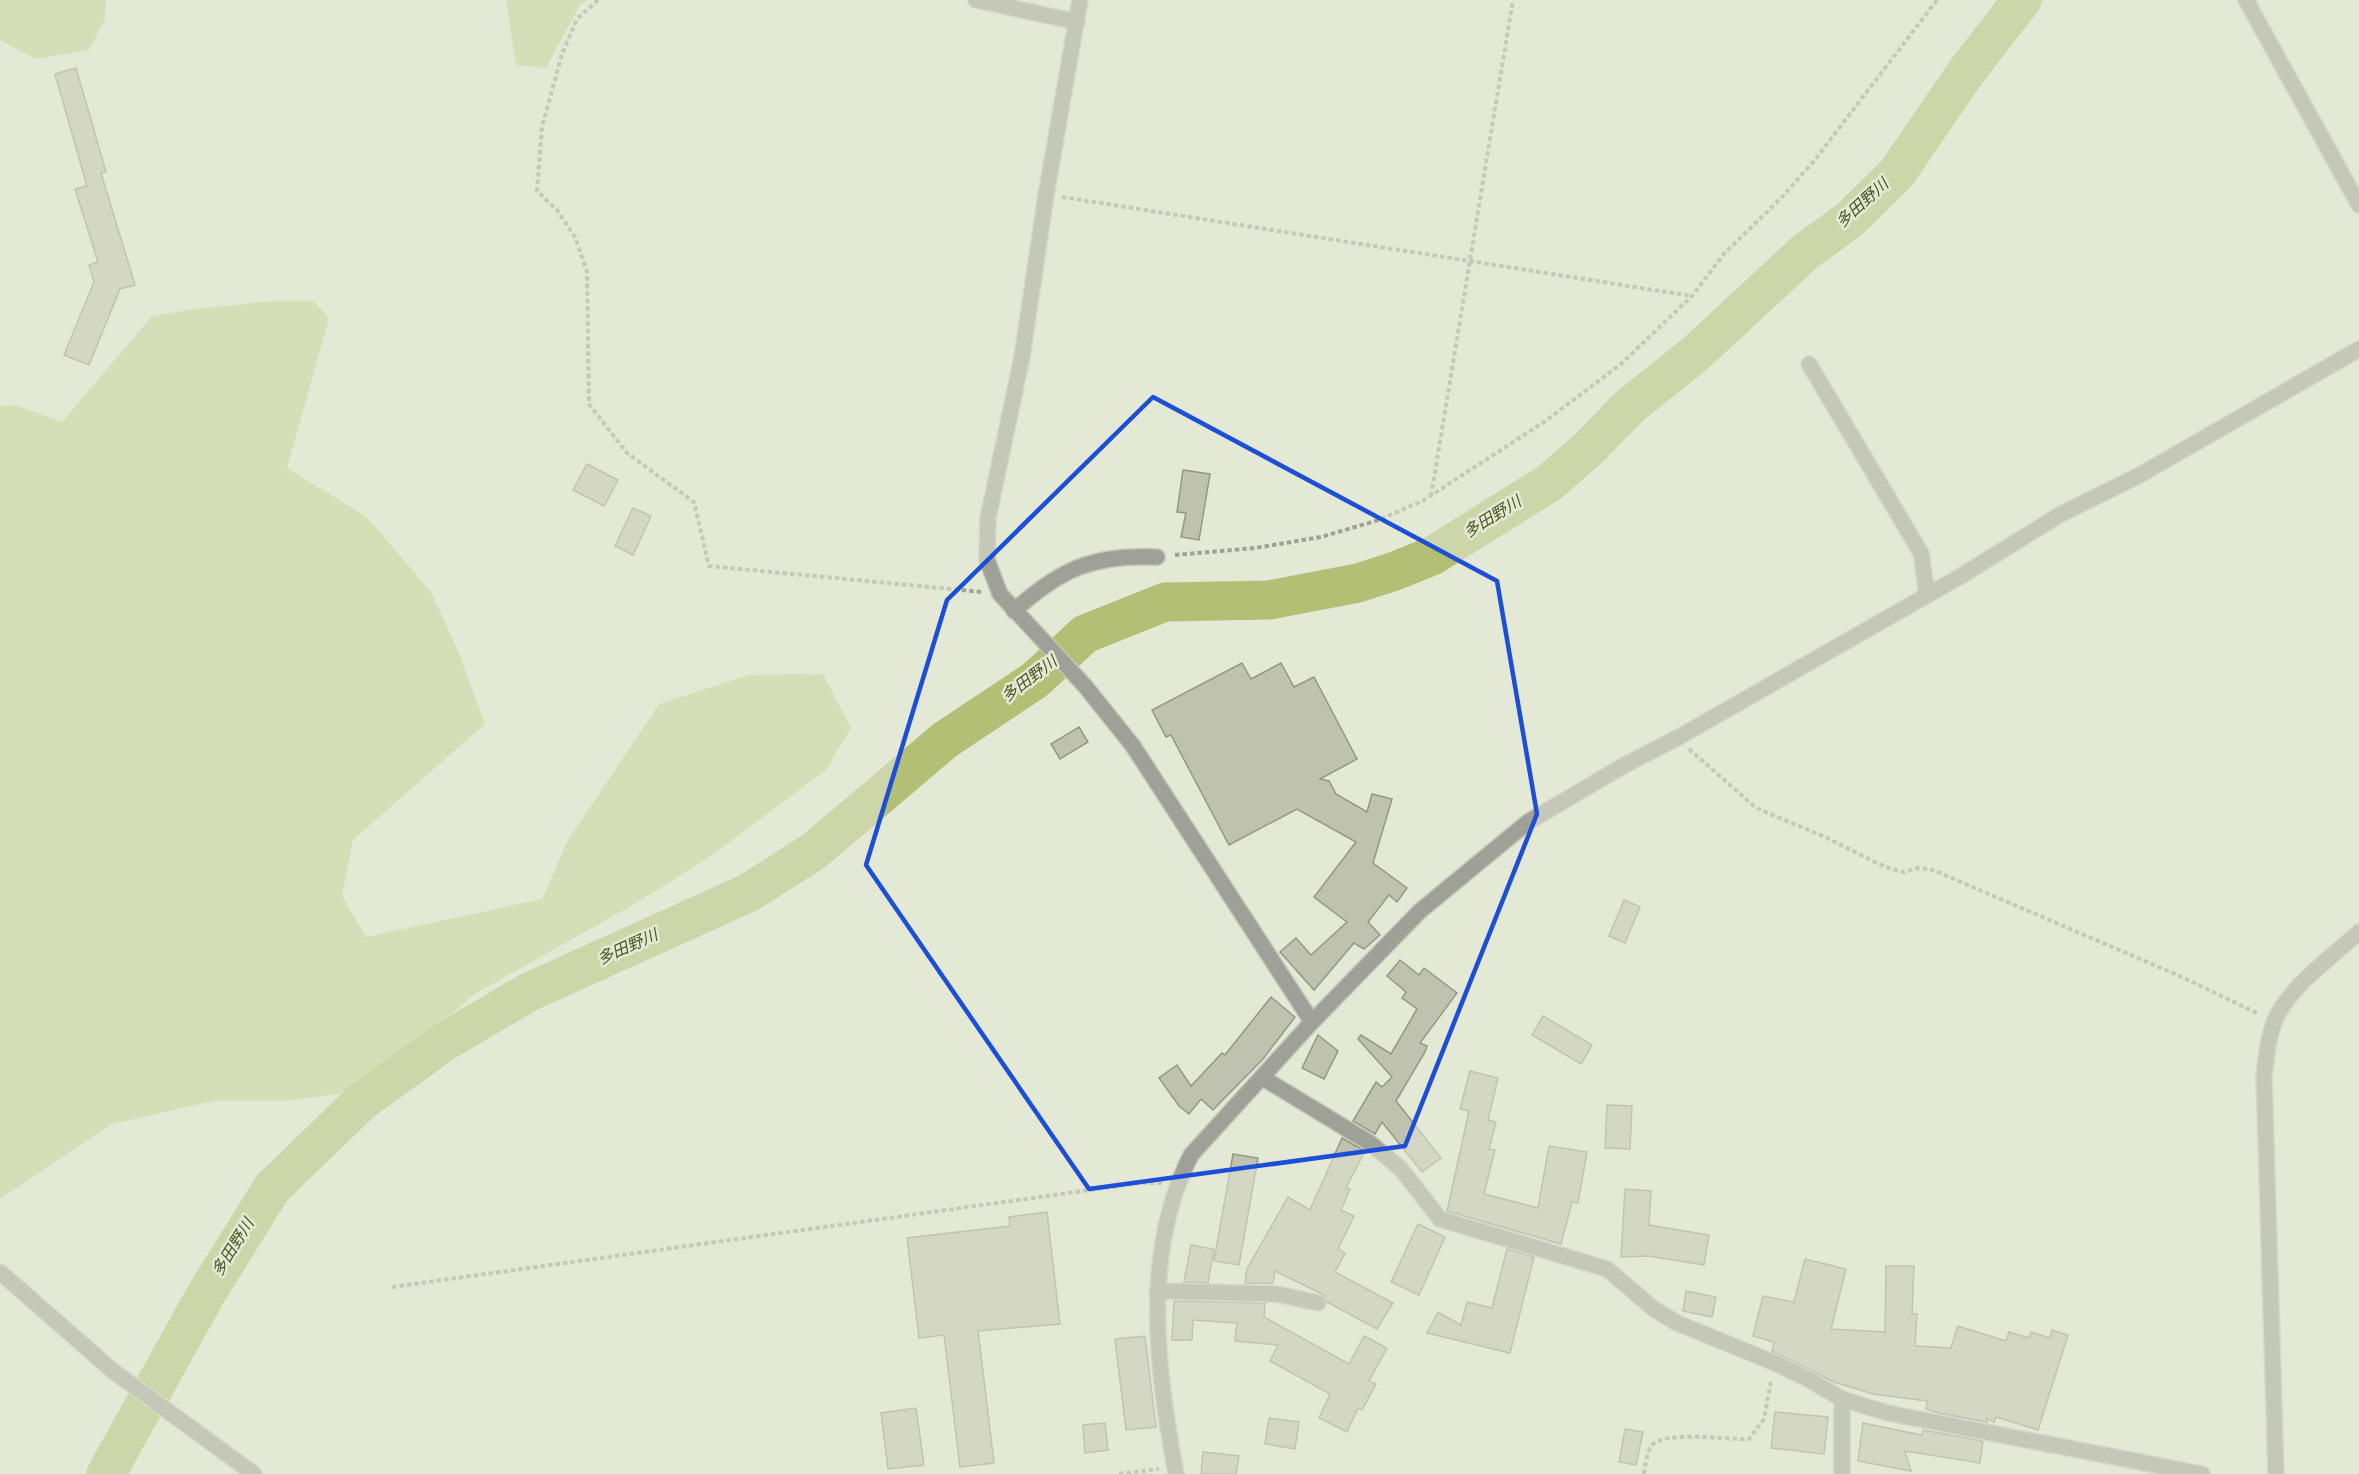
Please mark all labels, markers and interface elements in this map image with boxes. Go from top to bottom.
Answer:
water label: 多田野川 [1833,174,1895,233]
water label: 多田野川 [1461,492,1527,543]
water label: 多田野川 [998,652,1063,707]
water label: 多田野川 [595,925,663,970]
water label: 多田野川 [209,1214,260,1280]

